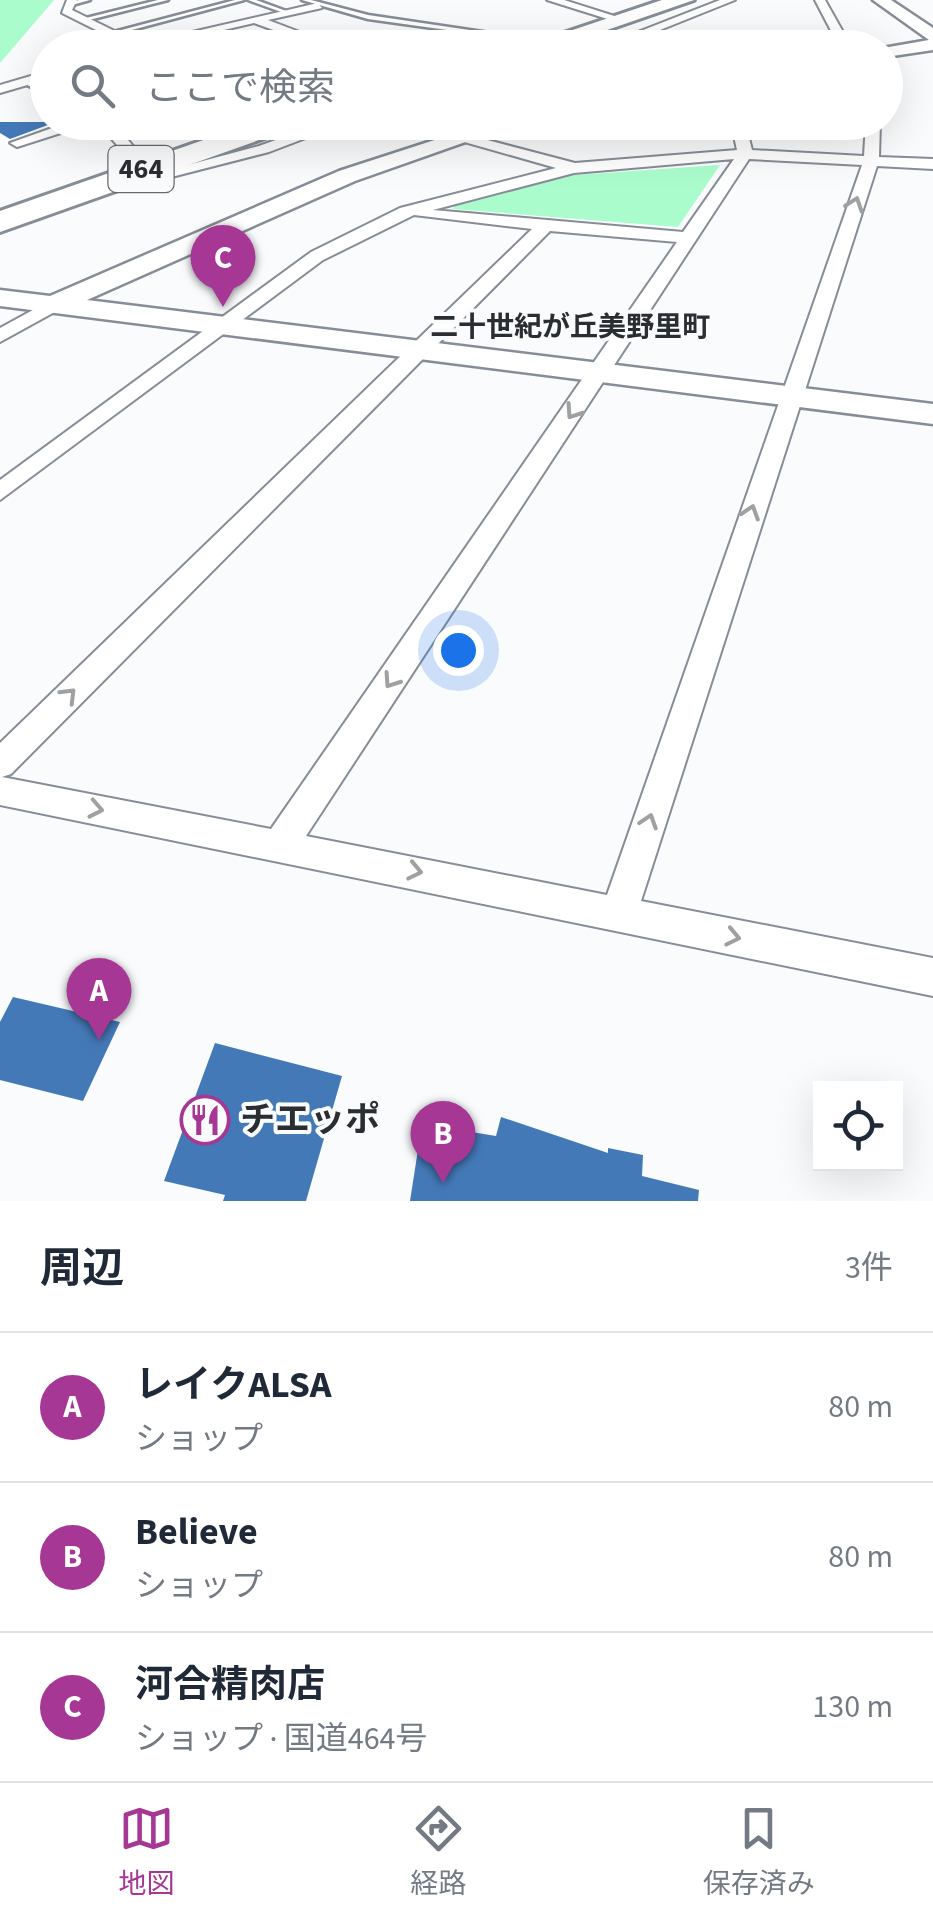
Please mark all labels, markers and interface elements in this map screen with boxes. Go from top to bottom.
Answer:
search box [30,30,903,140]
icon: search [65,58,120,113]
text: ここで検索 [145,61,335,115]
road number: 464 [108,146,174,192]
one-way arrow [844,197,864,214]
pin: C [190,224,256,307]
district label: 二十世紀が丘美野里町 [430,307,710,347]
one-way arrow [567,401,585,420]
one-way arrow [739,504,759,521]
your location [433,625,484,676]
one-way arrow [385,670,403,689]
one-way arrow [58,689,76,707]
one-way arrow [88,798,104,819]
one-way arrow [638,813,658,830]
one-way arrow [406,860,423,881]
one-way arrow [724,925,741,946]
pin: A [66,958,132,1040]
map controls [813,1081,903,1171]
button: locate [813,1081,903,1171]
restaurant icon: チエッポ [179,1094,231,1146]
place label: チエッポ [240,1095,380,1145]
pin: B [410,1100,476,1183]
text: 周辺 [40,1239,124,1299]
text: 3件 [845,1245,893,1291]
text: レイクALSA [135,1358,332,1412]
text: A [63,1384,82,1430]
text: 80 m [828,1384,893,1430]
text: ショップ [135,1416,263,1462]
text: Believe [135,1505,258,1559]
text: B [63,1534,82,1580]
text: 80 m [828,1534,893,1580]
text: ショップ [135,1563,263,1609]
text: 河合精肉店 [135,1658,325,1712]
text: C [63,1684,82,1730]
text: 130 m [812,1684,893,1730]
text: ショップ · 国道464号 [135,1716,427,1762]
tab: 地図 [118,1801,174,1904]
tab: 経路 [410,1801,467,1904]
tab: 保存済み [703,1801,815,1904]

